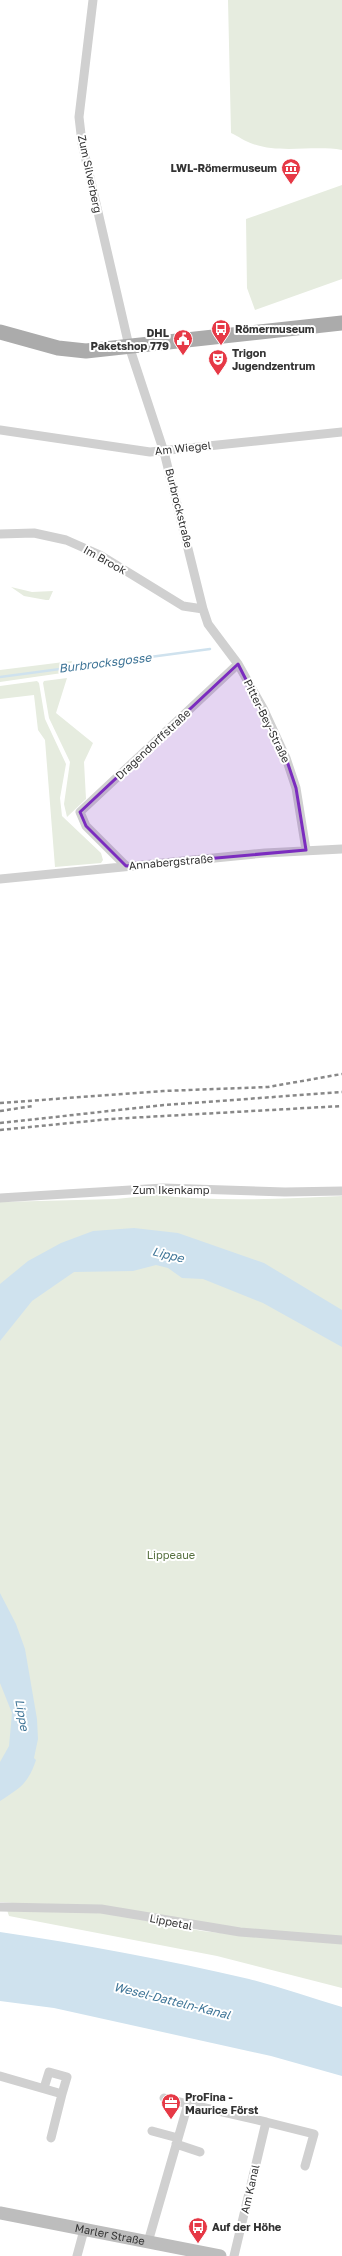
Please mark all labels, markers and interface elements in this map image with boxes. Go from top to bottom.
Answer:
street label: Zum Silverberg [76,134,105,214]
museum icon: LWL-Römermuseum [280,157,302,185]
place label: LWL-Römermuseum [170,161,277,174]
bus stop icon: Römermuseum [210,318,232,346]
place label: Römermuseum [235,322,315,335]
place label: DHL Paketshop 779 [91,326,170,352]
public building icon: DHL Paketshop 779 [172,328,194,356]
place label: Trigon Jugendzentrum [232,346,315,372]
theatre icon: Trigon Jugendzentrum [207,348,229,376]
street label: Am Wiegel [154,438,212,457]
street label: Burbrockstraße [163,467,196,549]
street label: Im Brook [82,543,129,577]
water label: Burbrocksgosse [58,649,153,676]
street label: Pitter-Bey-Straße [242,677,293,765]
street label: Dragendorffstraße [113,706,193,782]
street label: Annabergstraße [128,851,214,872]
street label: Zum Ikenkamp [133,1183,210,1196]
water label: Lippe [151,1243,186,1266]
park label: Lippeaue [147,1548,195,1561]
water label: Lippe [12,1698,33,1733]
street label: Lippetal [149,1911,194,1932]
water label: Wesel-Datteln-Kanal [112,1979,233,2023]
place label: ProFina - Maurice Först [185,2090,259,2116]
office icon: ProFina - Maurice Först [160,2092,182,2120]
street label: Am Kanal [238,2163,262,2215]
bus stop icon: Auf der Höhe [187,2216,209,2244]
place label: Auf der Höhe [212,2220,282,2233]
street label: Marler Straße [74,2221,146,2247]

